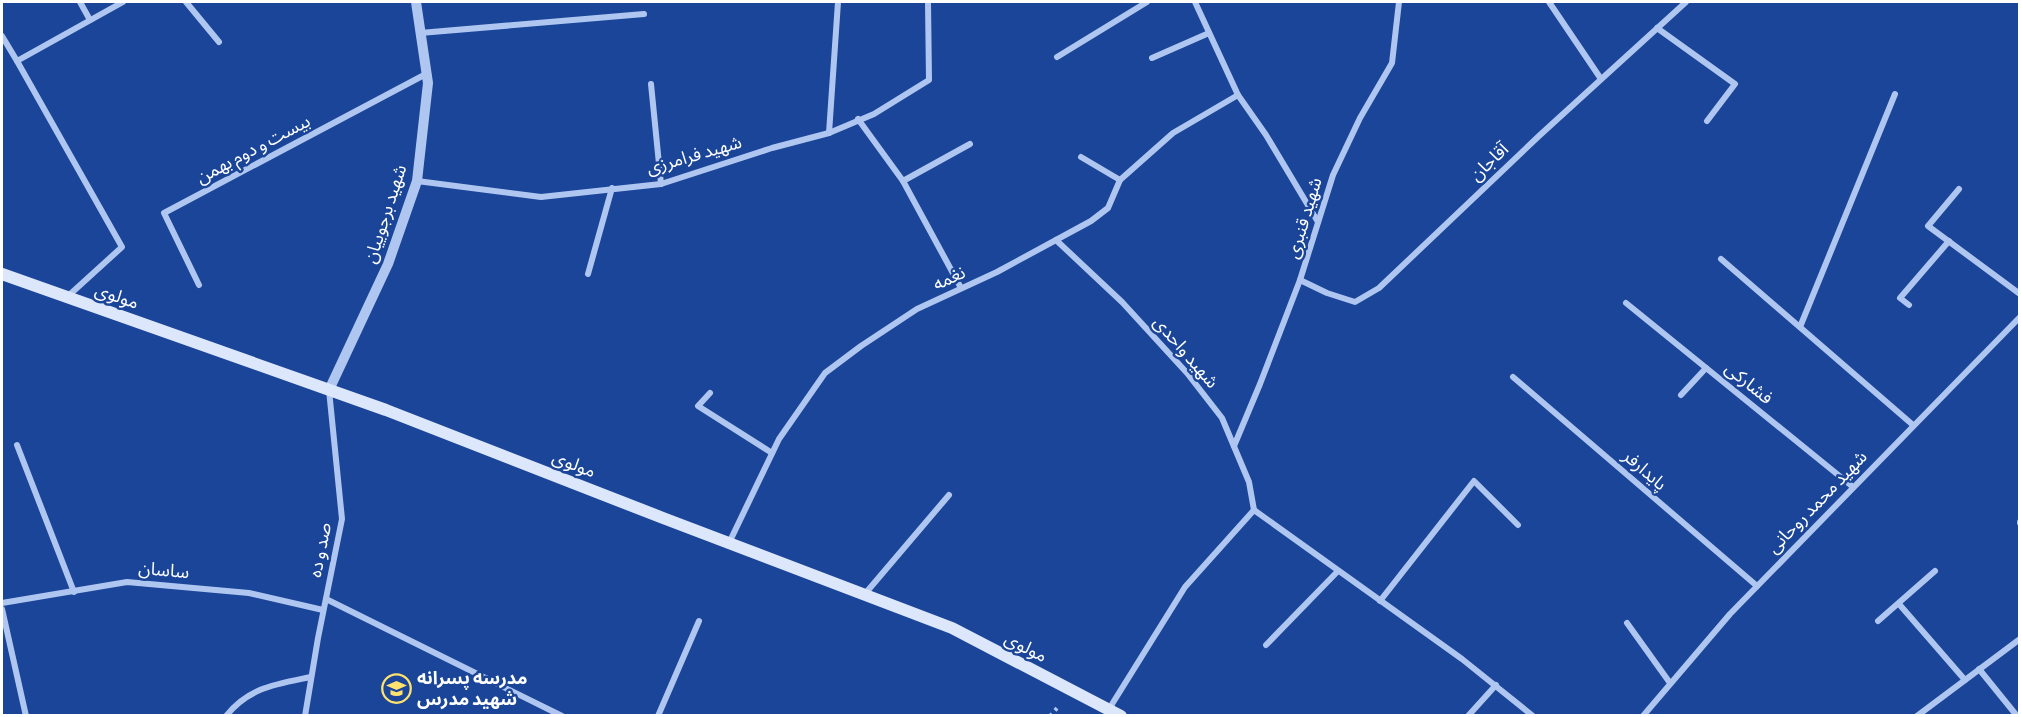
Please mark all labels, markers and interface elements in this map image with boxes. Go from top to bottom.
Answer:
street label: بیست و دوم بهمن [193,111,315,191]
street label: شهید فرامرزی [644,132,744,179]
street label: آقاجان [1466,138,1514,186]
street label: شهید برجوییان [360,162,411,266]
street label: شهید قنبری [1282,175,1327,261]
street label: نغمه [930,262,969,295]
street label: مولوی [92,279,141,314]
street label: شهید واحدی [1149,312,1223,393]
street label: فشارکی [1721,358,1777,409]
street label: پایدارفر [1618,445,1671,495]
street label: مولوی [549,447,599,482]
street label: شهید محمد روحانی [1763,447,1872,558]
street label: صد و ده [305,521,336,579]
street label: ساسان [138,558,190,583]
street label: مولوی [1001,628,1051,667]
place label: مدرسه پسرانه شهید مدرس [417,668,528,710]
school or university icon: مدرسه پسرانه شهید مدرس [380,672,412,704]

